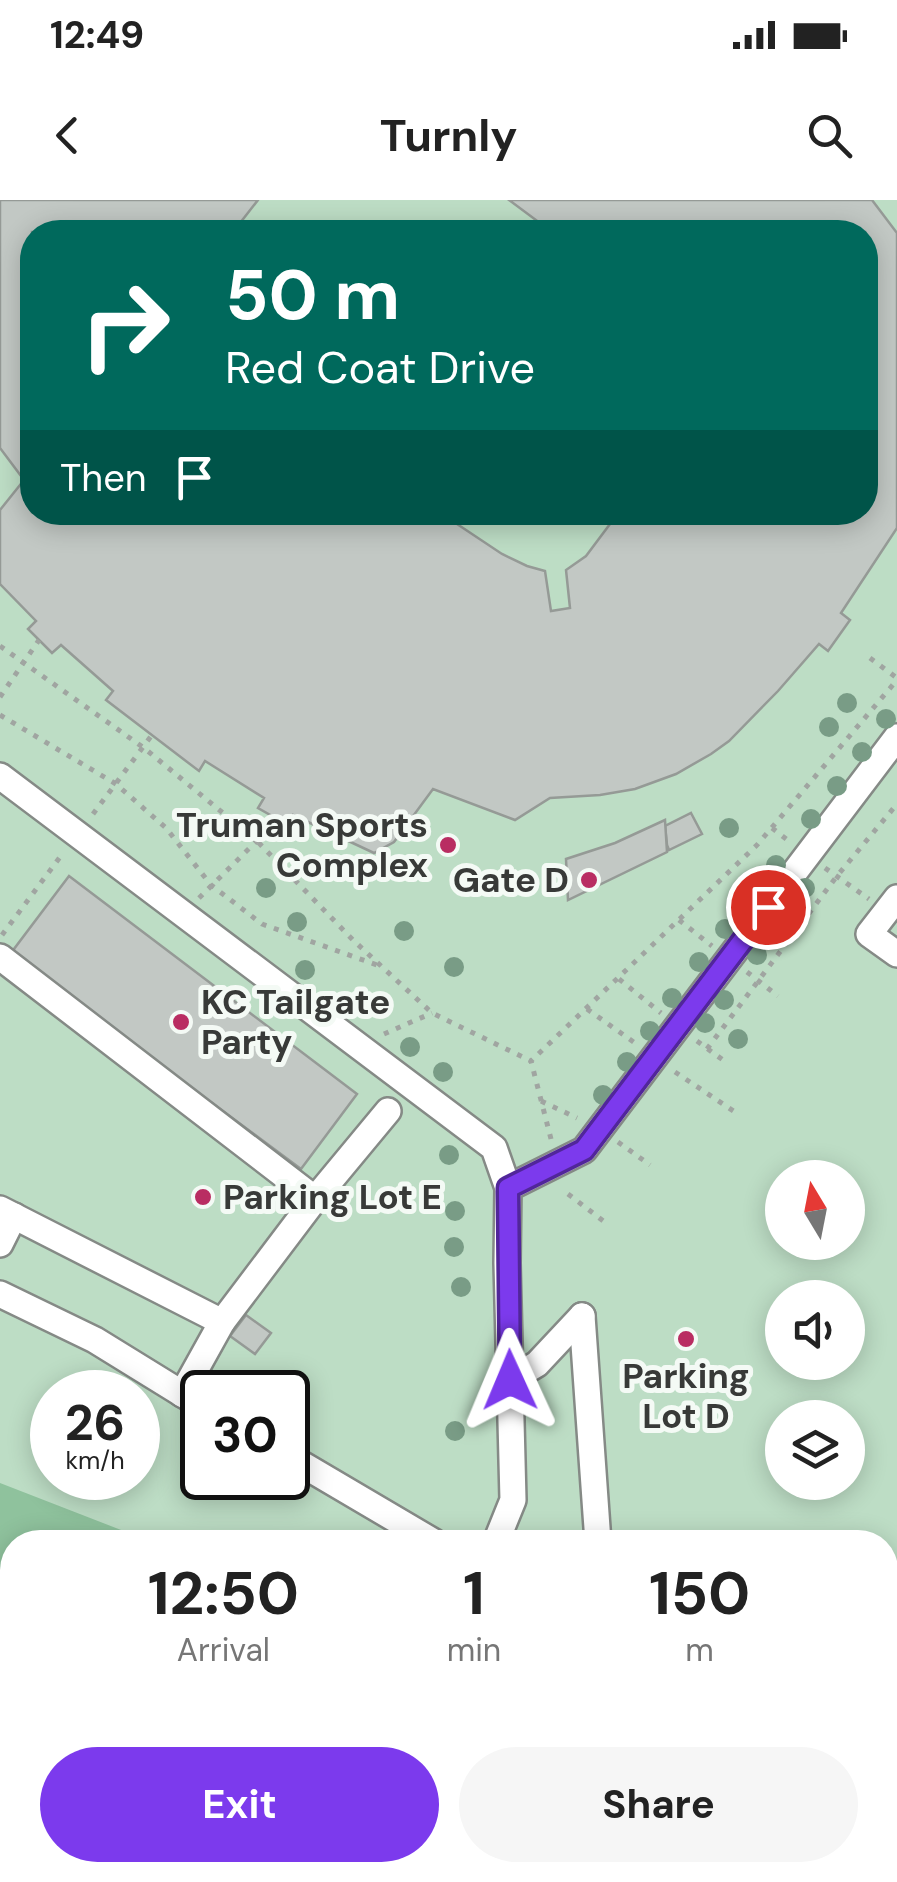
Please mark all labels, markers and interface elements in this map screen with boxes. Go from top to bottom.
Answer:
text: 12:49 [50,10,144,60]
text: Turnly [380,106,517,165]
icon: back [40,108,95,163]
icon: search [802,108,857,163]
text: 50 m [225,250,400,341]
icon: right [60,260,190,390]
text: Red Coat Drive [225,338,535,397]
icon: arrive [167,450,222,505]
text: Then [60,453,147,503]
place label: Truman Sports Complex [176,802,428,888]
marker: Truman Sports Complex [437,834,459,856]
place label: Gate D [453,857,569,903]
pin [726,865,811,950]
marker: Gate D [578,869,600,891]
icon: arrive [741,880,796,935]
place label: KC Tailgate Party [201,979,390,1065]
marker: KC Tailgate Party [170,1011,192,1033]
north arrow [765,1160,865,1260]
map controls [765,1160,865,1500]
place label: Parking Lot E [223,1174,442,1220]
marker: Parking Lot E [192,1186,214,1208]
button: sound [765,1280,865,1380]
position arrow [458,1328,562,1432]
marker: Parking Lot D [675,1328,697,1350]
place label: Parking Lot D [622,1353,750,1439]
speed limit sign: 30 [180,1370,310,1500]
text: 26 [65,1390,125,1456]
button: layers [765,1400,865,1500]
text: km/h [65,1444,125,1477]
text: 12:50 [148,1554,299,1633]
text: 1 [463,1554,485,1633]
text: 150 [649,1554,750,1633]
text: Arrival [177,1629,270,1671]
text: min [447,1629,501,1671]
text: m [685,1629,714,1671]
button: Exit [40,1747,439,1862]
button: Share [459,1747,858,1862]

